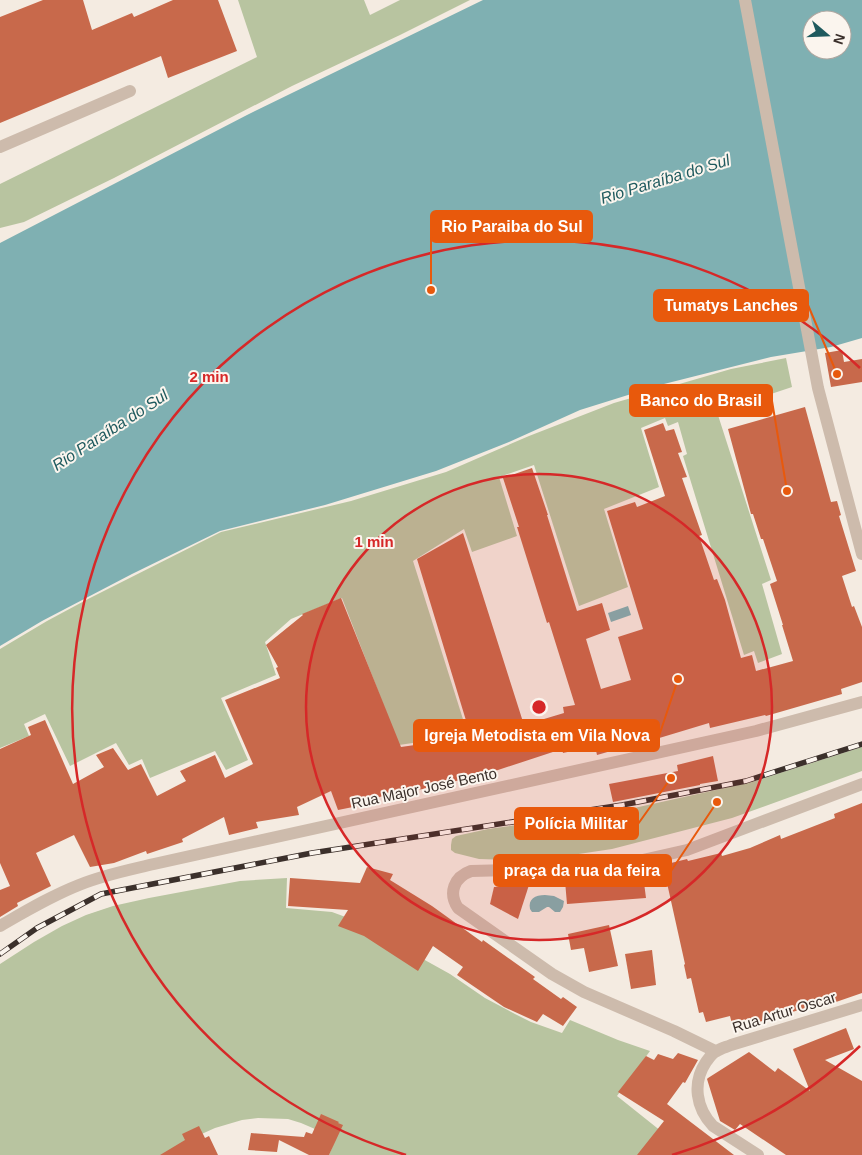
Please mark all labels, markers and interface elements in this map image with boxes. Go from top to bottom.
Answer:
north arrow [802,10,852,60]
text: N [830,32,849,47]
water label: Rio Paraíba do Sul [598,151,732,207]
callout: Rio Paraiba do Sul [431,211,592,242]
text: Rio Paraiba do Sul [441,218,583,235]
callout: Tumatys Lanches [654,290,808,321]
text: Tumatys Lanches [664,297,798,314]
text: 2 min [189,368,229,385]
callout: Banco do Brasil [630,385,772,416]
water label: Rio Paraíba do Sul [49,386,171,474]
text: Banco do Brasil [640,392,762,409]
text: 1 min [354,533,394,550]
centre of rings [530,698,548,716]
callout: Igreja Metodista em Vila Nova [414,720,659,751]
text: Igreja Metodista em Vila Nova [424,727,650,744]
street label: Rua Major José Bento [350,764,498,812]
callout: Polícia Militar [515,808,638,839]
text: Polícia Militar [524,815,628,832]
callout: praça da rua da feira [494,855,671,886]
text: praça da rua da feira [504,862,660,879]
street label: Rua Artur Oscar [730,988,838,1036]

